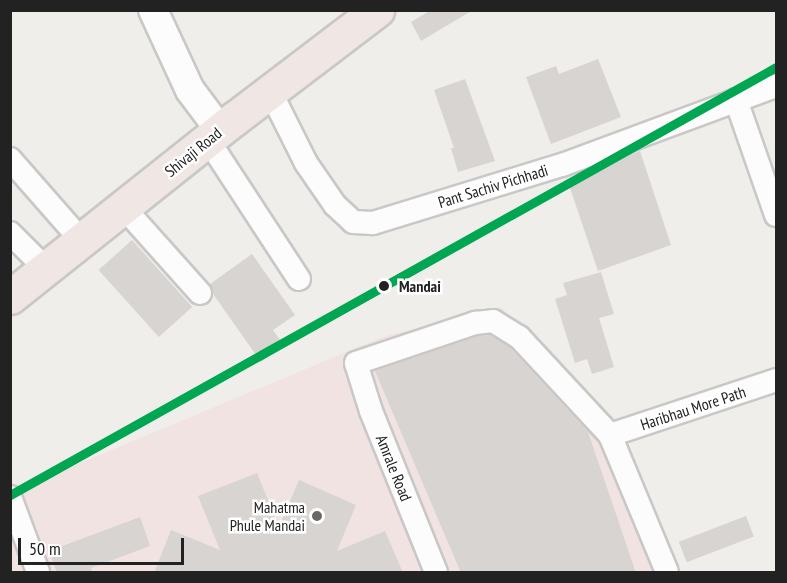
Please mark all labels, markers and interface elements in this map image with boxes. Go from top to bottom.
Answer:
street label: Shivaji Road [161,123,225,181]
street label: Pant Sachiv Pichhadi [436,160,550,212]
marker: Mandai [374,276,394,296]
place label: Mandai [399,276,441,296]
street label: Haribhau More Path [638,382,748,434]
street label: Amrale Road [372,432,416,504]
place label: Mahatma Phule Mandai [230,497,305,535]
marker: Mahatma Phule Mandai [310,509,324,523]
scale bar [21,526,188,564]
text: 50 m [29,537,61,560]

